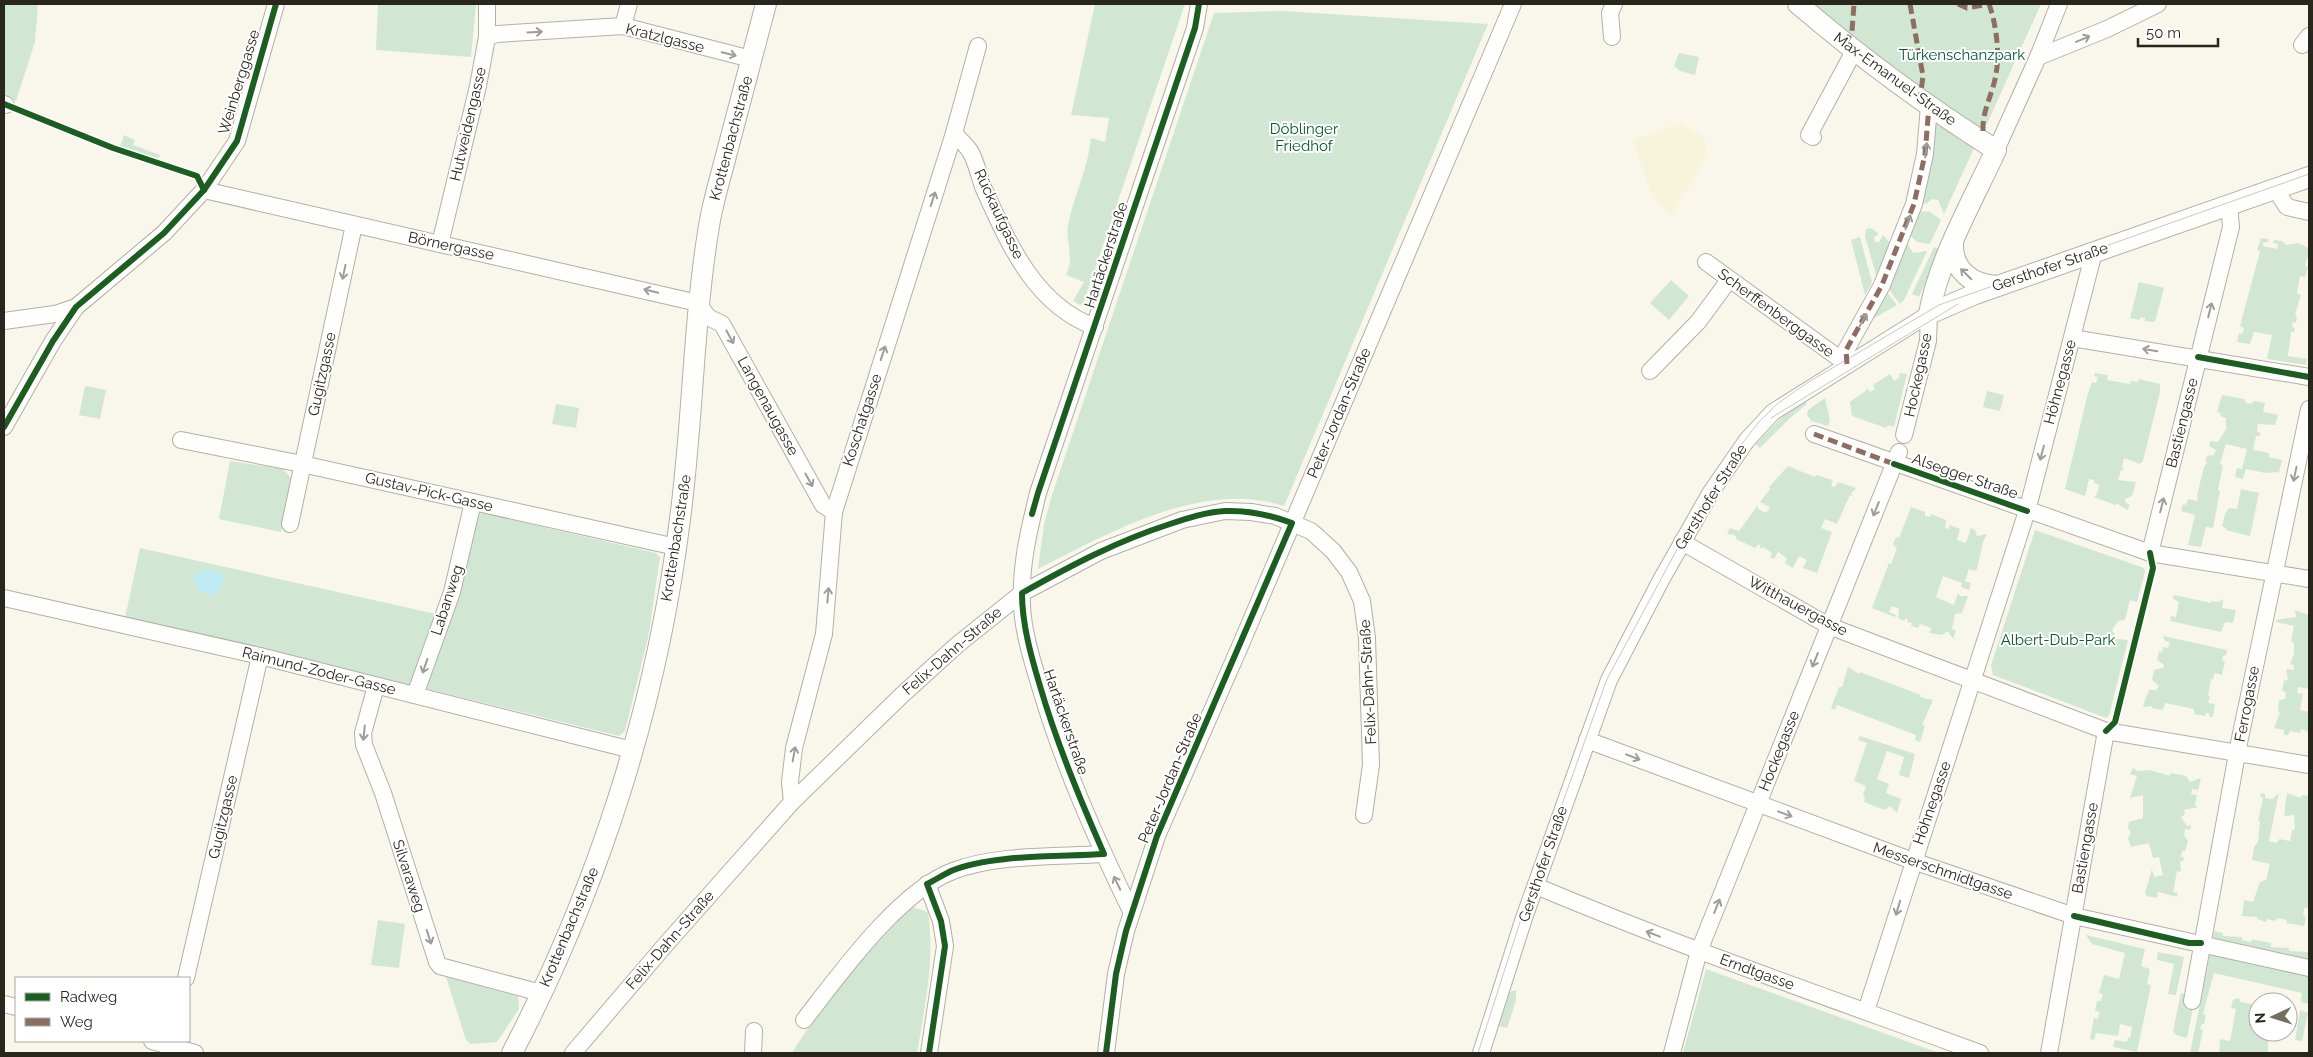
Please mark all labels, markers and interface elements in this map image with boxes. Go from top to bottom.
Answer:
scale bar [2138,15,2218,47]
street label: Kratzlgasse [624,20,706,56]
text: 50 m [2146,24,2181,42]
street label: Weinberggasse [215,27,264,137]
one-way arrow [527,27,543,36]
street label: Max-Emanuel-Straße [1830,29,1960,130]
one-way arrow [2075,33,2090,43]
park label: Türkenschanzpark [1899,46,2025,64]
one-way arrow [721,50,737,59]
street label: Hutweidengasse [446,65,490,183]
street label: Krottenbachstraße [706,74,756,202]
park label: Döblinger Friedhof [1270,120,1339,155]
one-way arrow [1921,143,1931,159]
street label: Rückaufgasse [970,166,1028,262]
one-way arrow [929,191,939,207]
street label: Hartäckerstraße [1080,200,1132,310]
one-way arrow [1904,215,1913,230]
street label: Börnergasse [406,228,496,264]
street label: Gersthofer Straße [1990,239,2110,295]
one-way arrow [339,264,348,280]
street label: Scherffenberggasse [1714,265,1838,361]
one-way arrow [1959,268,1972,280]
one-way arrow [643,286,659,295]
one-way arrow [2206,303,2215,319]
one-way arrow [1858,312,1868,327]
street label: Gugitzgasse [304,330,340,418]
one-way arrow [725,330,735,345]
street label: Hockegasse [1900,331,1936,419]
street label: Höhnegasse [2040,338,2080,426]
street label: Peter-Jordan-Straße [1303,345,1375,481]
one-way arrow [2143,345,2159,355]
one-way arrow [879,346,889,362]
street label: Langenaugasse [733,353,803,459]
street label: Koschatgasse [839,371,885,468]
street label: Bastiengasse [2162,376,2202,470]
street label: Gersthofer Straße [1671,441,1751,553]
one-way arrow [2037,445,2046,461]
street label: Alsegger Straße [1910,449,2021,503]
one-way arrow [2290,466,2299,482]
street label: Gustav-Pick-Gasse [363,469,495,516]
one-way arrow [804,472,814,486]
street label: Krottenbachstraße [657,473,695,603]
one-way arrow [2158,498,2167,514]
one-way arrow [1871,501,1880,517]
street label: Labanweg [427,563,467,637]
street label: Witthauergasse [1745,572,1851,640]
one-way arrow [823,588,833,604]
street label: Felix-Dahn-Straße [899,603,1005,699]
street label: Felix-Dahn-Straße [1356,619,1380,745]
park label: Albert-Dub-Park [2001,631,2115,649]
street label: Raimund-Zoder-Gasse [240,643,398,699]
one-way arrow [1810,652,1820,667]
one-way arrow [420,658,429,673]
street label: Ferrogasse [2231,664,2263,744]
street label: Hartäckerstraße [1040,667,1093,777]
street label: Hockegasse [1755,708,1803,794]
street label: Peter-Jordan-Straße [1134,710,1206,846]
one-way arrow [360,725,369,741]
one-way arrow [789,746,799,762]
one-way arrow [1624,753,1640,762]
street label: Höhnegasse [1909,759,1955,847]
street label: Gugitzgasse [205,773,241,861]
street label: Bastiengasse [2068,801,2102,895]
street label: Gersthofer Straße [1515,804,1571,924]
one-way arrow [1777,810,1792,819]
street label: Silvaraweg [389,837,429,915]
street label: Messerschmidtgasse [1871,839,2015,903]
street label: Krottenbachstraße [536,864,602,989]
one-way arrow [1112,876,1122,891]
street label: Felix-Dahn-Straße [622,887,718,993]
one-way arrow [1713,899,1722,914]
one-way arrow [1893,899,1903,915]
one-way arrow [425,929,434,945]
one-way arrow [1646,929,1661,938]
street label: Erndtgasse [1717,950,1797,994]
legend [15,977,190,1042]
text: Radweg [60,988,117,1006]
north arrow [2248,992,2298,1042]
text: N [2252,1012,2268,1024]
text: Weg [60,1013,93,1031]

